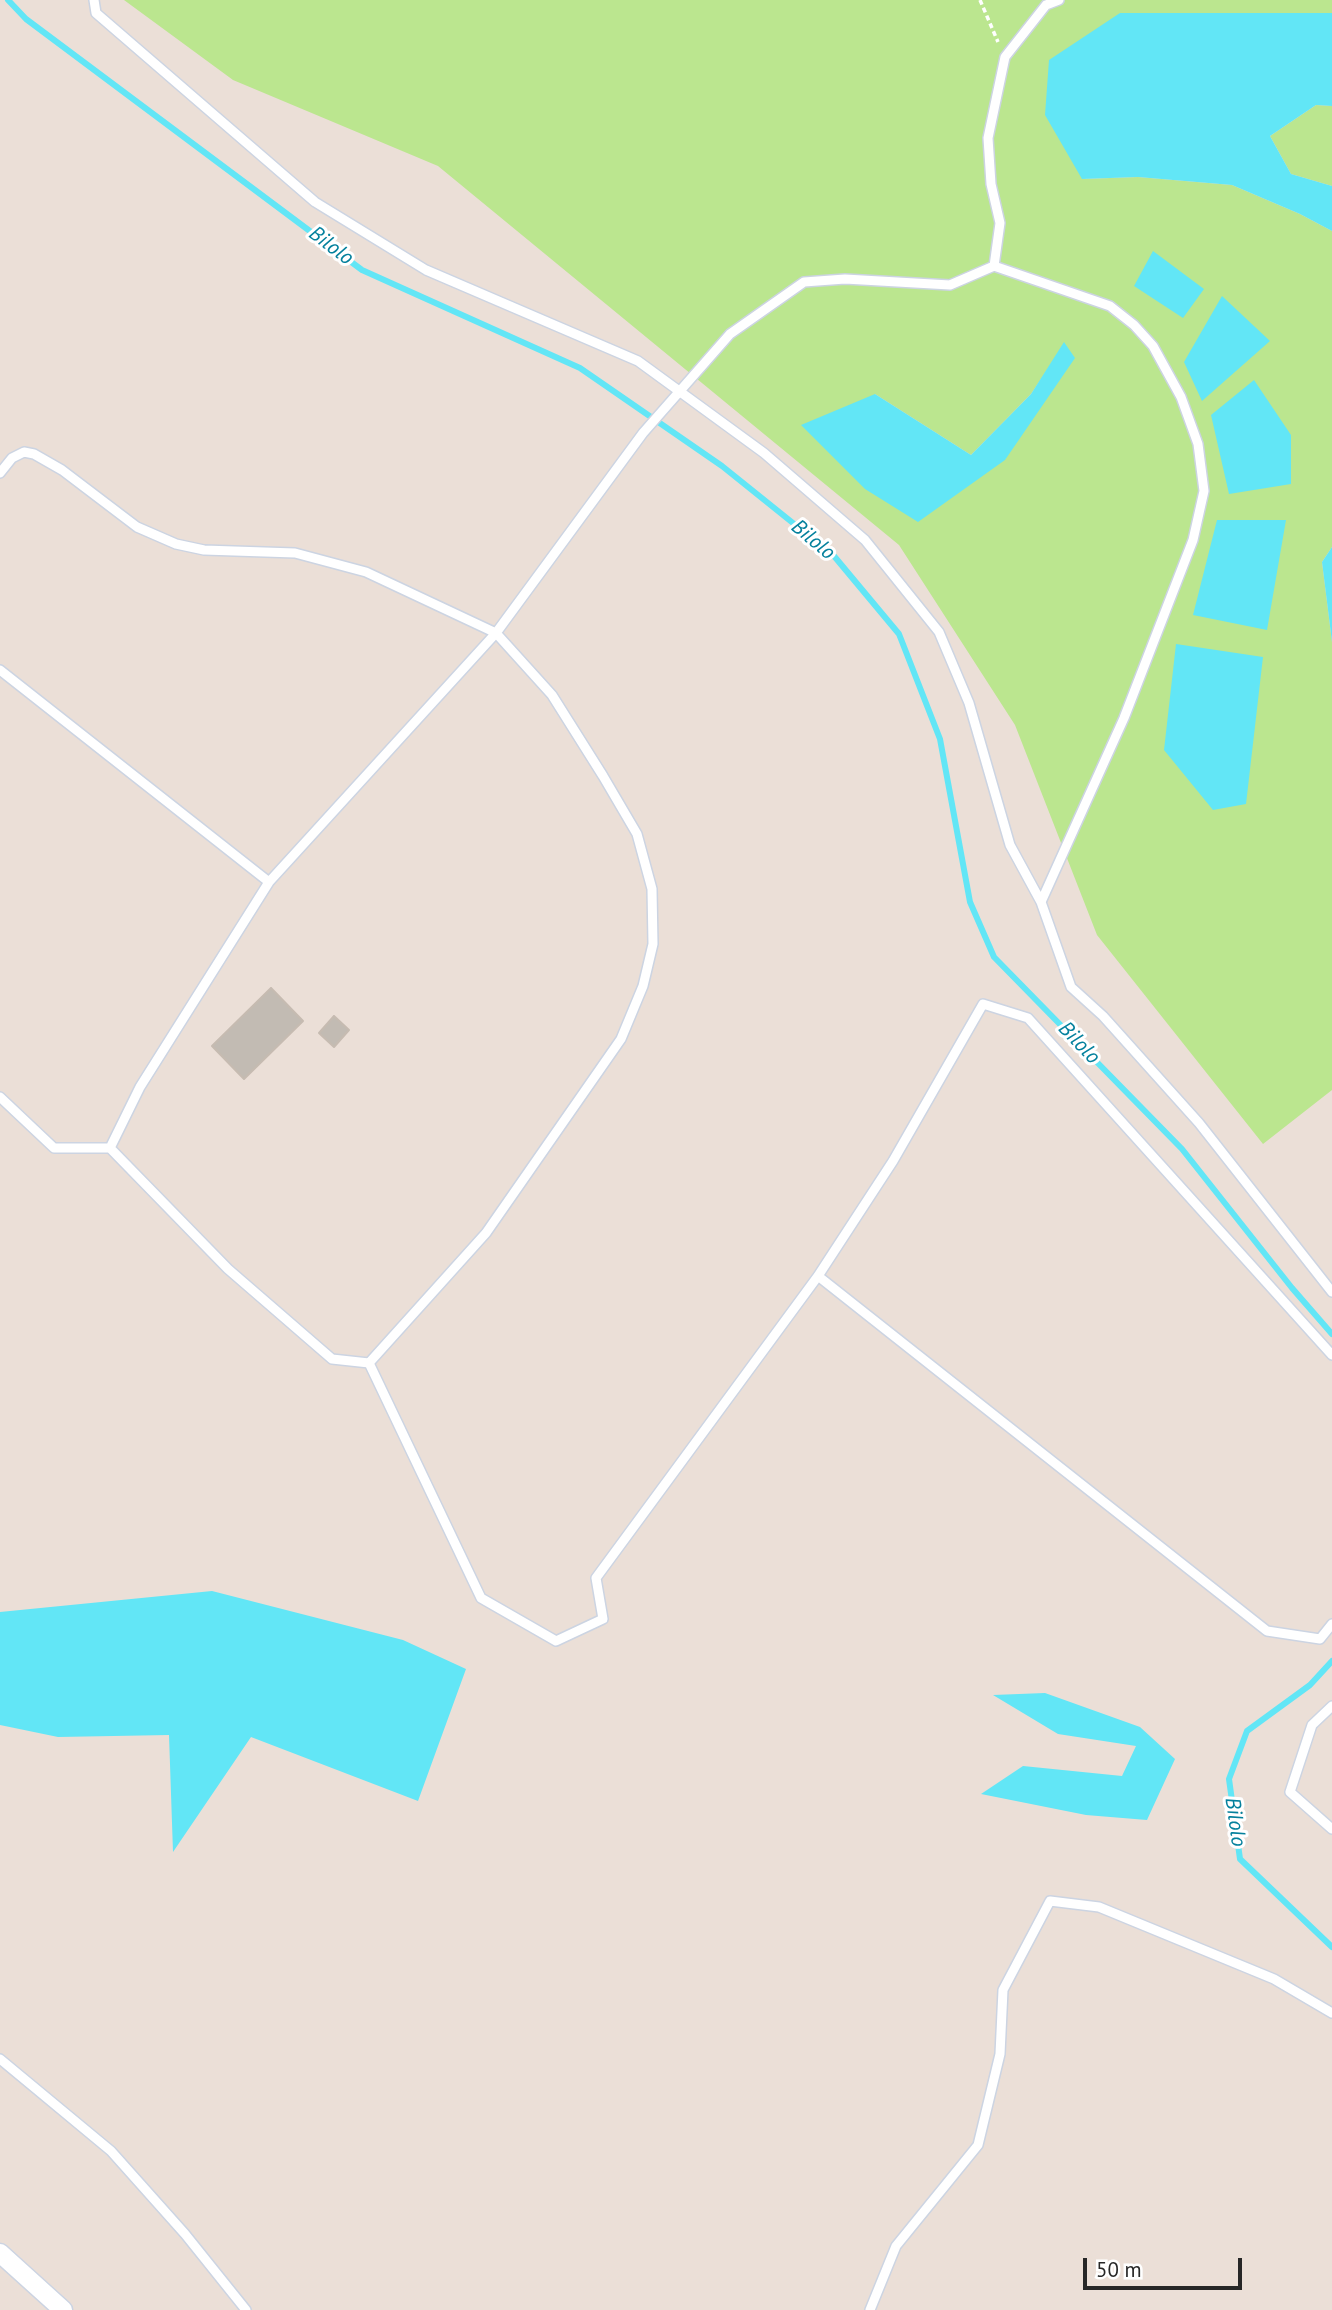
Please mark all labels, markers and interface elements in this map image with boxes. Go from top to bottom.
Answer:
water label: Bilolo [304,221,358,271]
water label: Bilolo [786,514,840,566]
water label: Bilolo [1053,1016,1105,1070]
water label: Bilolo [1219,1796,1251,1848]
scale bar [1087,2244,1246,2288]
text: 50 m [1096,2256,1142,2283]

